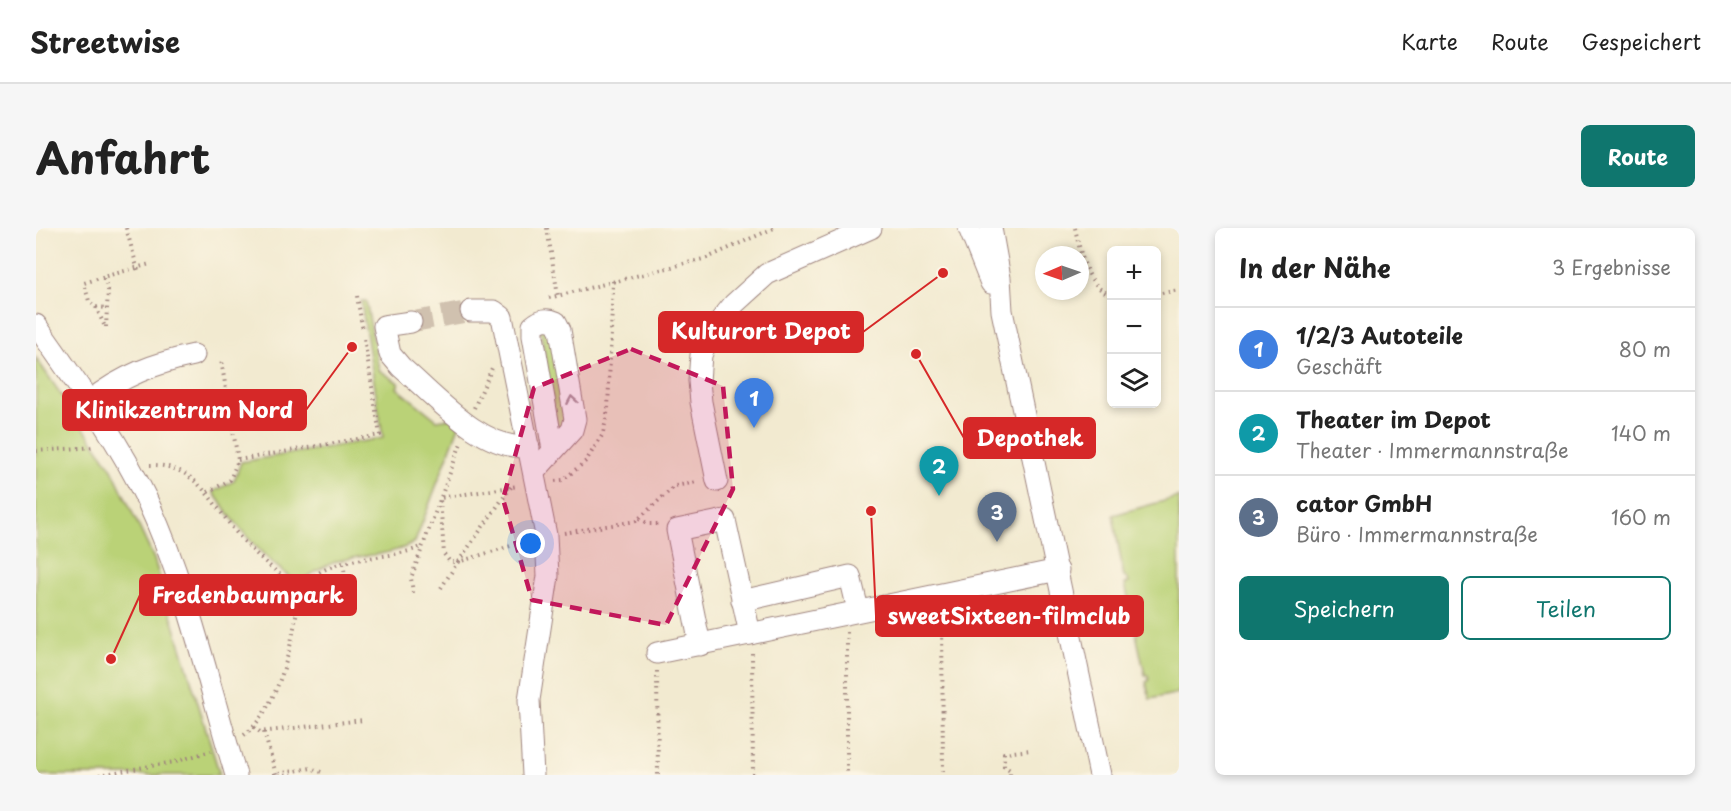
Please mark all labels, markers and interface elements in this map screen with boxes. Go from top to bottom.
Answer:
text: Streetwise [30,20,180,63]
text: Karte [1401,25,1458,57]
text: Route [1491,25,1549,57]
text: Gespeichert [1582,25,1701,57]
text: Anfahrt [36,125,210,188]
button: Route [1581,125,1695,187]
north arrow [1035,246,1089,300]
map controls [1107,246,1161,408]
button: + [1107,246,1161,300]
text: In der Nähe [1239,248,1391,287]
text: 3 Ergebnisse [1552,252,1671,282]
button: − [1107,300,1161,354]
callout: Kulturort Depot [659,312,863,352]
text: Kulturort Depot [671,313,851,346]
text: 1/2/3 Autoteile [1296,318,1463,351]
text: 1 [1254,334,1263,364]
text: 80 m [1619,334,1671,364]
text: Geschäft [1296,351,1382,381]
button: layers [1107,354,1161,408]
pin: 1 [734,378,774,428]
callout: Klinikzentrum Nord [63,390,306,430]
text: Klinikzentrum Nord [75,392,293,425]
one-way arrow [566,396,579,406]
text: Theater im Depot [1296,402,1491,435]
callout: Depothek [964,418,1095,458]
text: 2 [1251,418,1266,448]
text: 140 m [1611,418,1671,448]
text: Depothek [976,420,1084,453]
text: Theater · Immermannstraße [1296,435,1569,465]
pin: 2 [920,446,958,496]
text: cator GmbH [1296,486,1432,519]
pin: 3 [978,492,1016,542]
text: 3 [1252,502,1265,532]
text: 160 m [1611,502,1671,532]
text: Büro · Immermannstraße [1296,519,1538,549]
your location [516,529,545,558]
callout: Fredenbaumpark [140,575,356,615]
button: Speichern [1239,576,1449,640]
button: Teilen [1461,576,1671,640]
text: Fredenbaumpark [152,577,344,610]
callout: sweetSixteen-filmclub [876,596,1143,636]
text: sweetSixteen-filmclub [888,598,1131,631]

